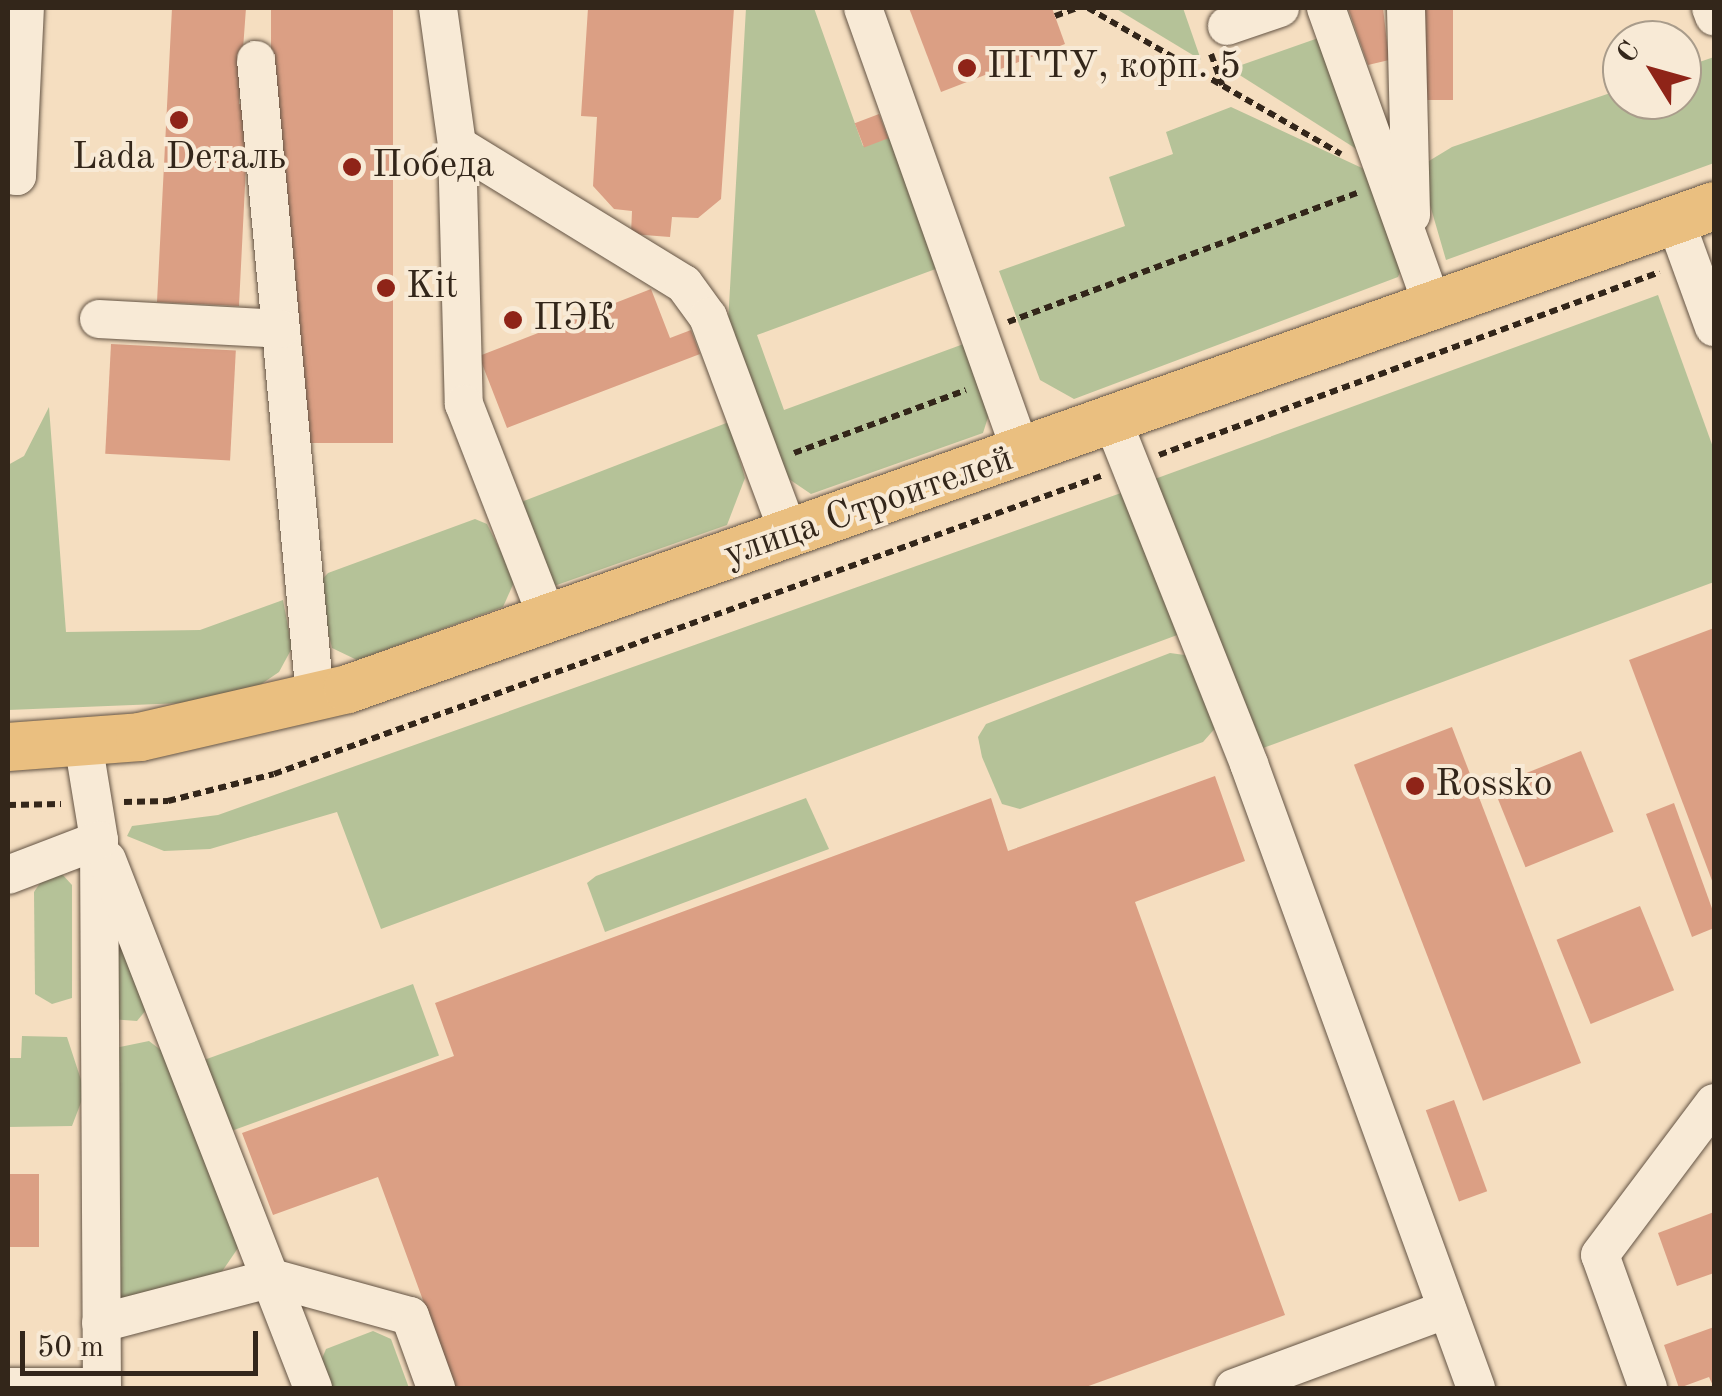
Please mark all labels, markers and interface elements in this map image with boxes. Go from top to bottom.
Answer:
north arrow [1602,20,1702,120]
text: С [1613,37,1646,69]
place label: ПГТУ, корп. 5 [987,45,1241,91]
marker: ПГТУ, корп. 5 [956,57,978,79]
marker: Lada Dеталь [168,109,190,131]
place label: Lada Dеталь [72,136,286,182]
place label: Победа [372,144,495,190]
marker: Победа [341,156,363,178]
place label: Kit [406,265,458,311]
marker: Kit [375,277,397,299]
place label: ПЭК [533,297,615,343]
marker: ПЭК [502,309,524,331]
street label: улица Строителей [718,437,1020,579]
place label: Rossko [1435,763,1553,809]
marker: Rossko [1404,775,1426,797]
scale bar [25,1311,262,1373]
text: 50 m [37,1333,104,1363]

